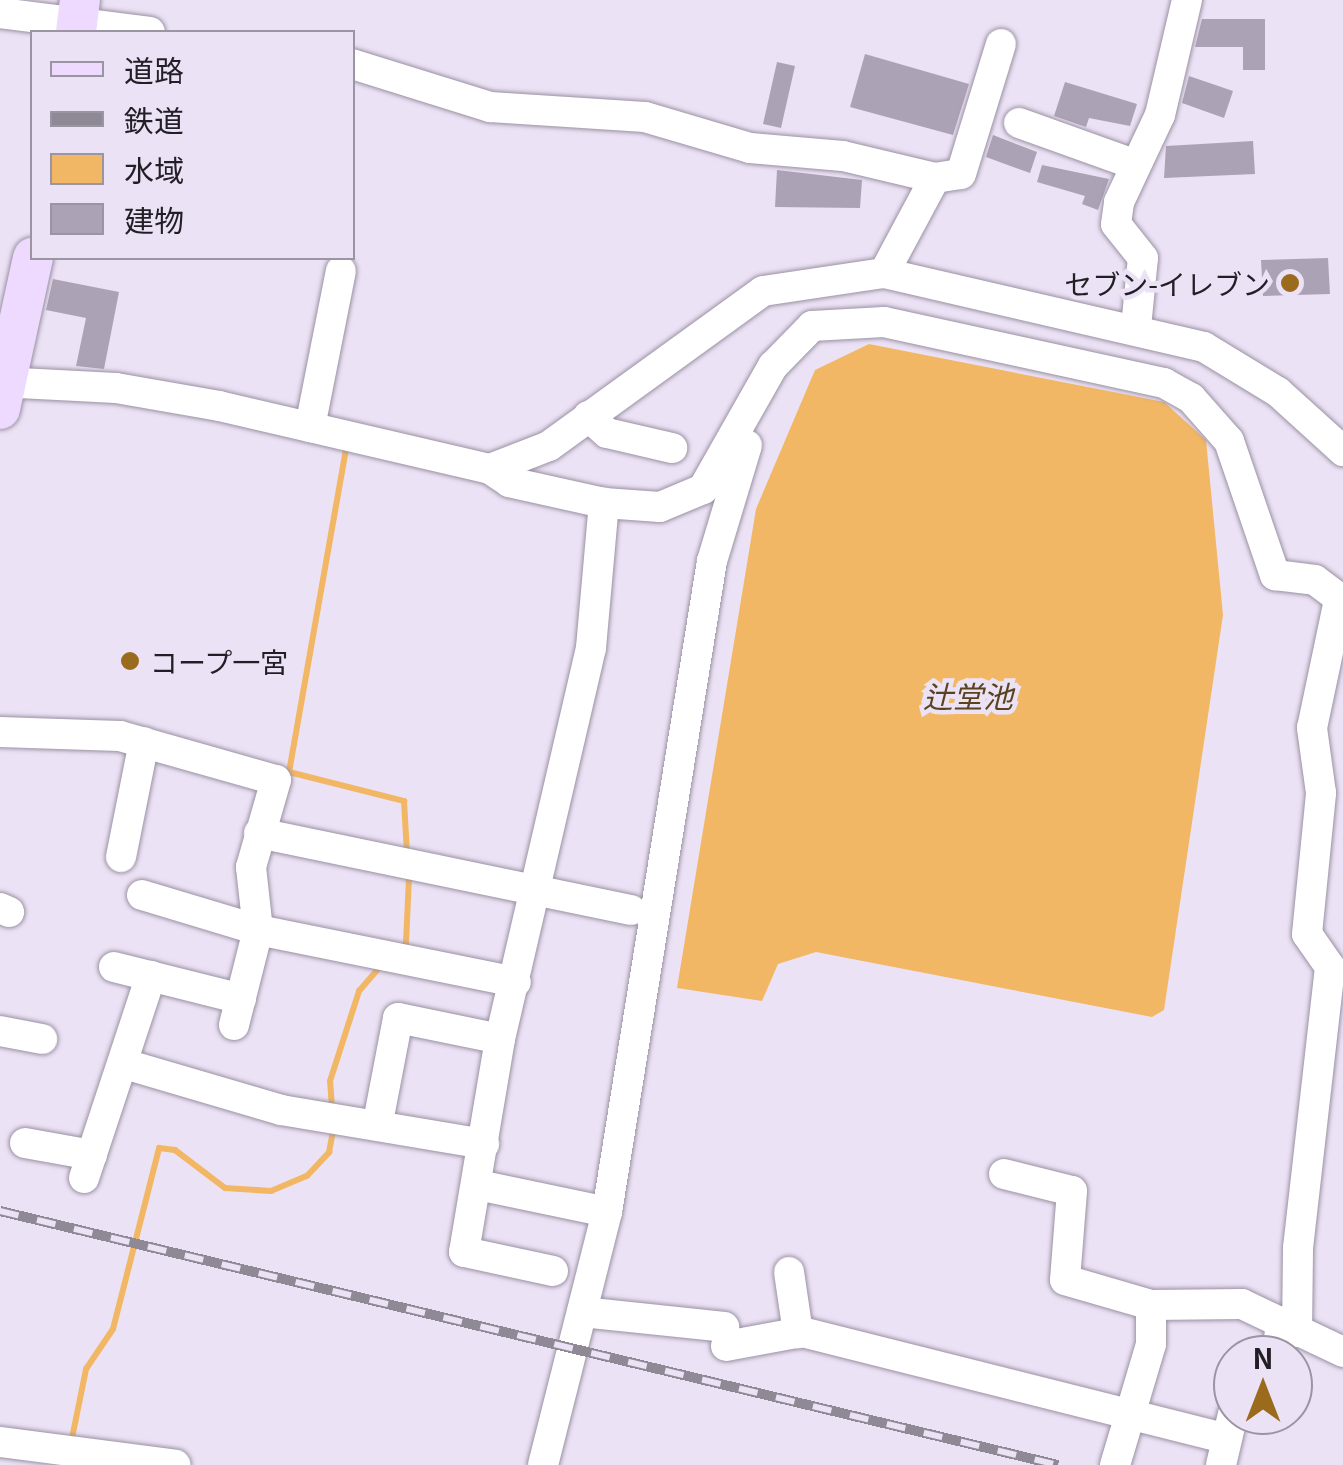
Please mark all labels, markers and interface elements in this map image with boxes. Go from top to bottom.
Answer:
legend [30,30,355,260]
text: 道路 [124,47,184,91]
text: 鉄道 [124,97,184,141]
text: 水域 [124,147,184,191]
text: 建物 [124,197,184,241]
place label: セブン-イレブン [1064,266,1270,300]
marker: セブン-イレブン [1279,272,1301,294]
place label: コープ一宮 [150,644,290,678]
marker: コープ一宮 [119,650,141,672]
water label: 辻堂池 [923,677,1013,713]
north arrow [1213,1335,1313,1435]
text: N [1253,1337,1273,1377]

